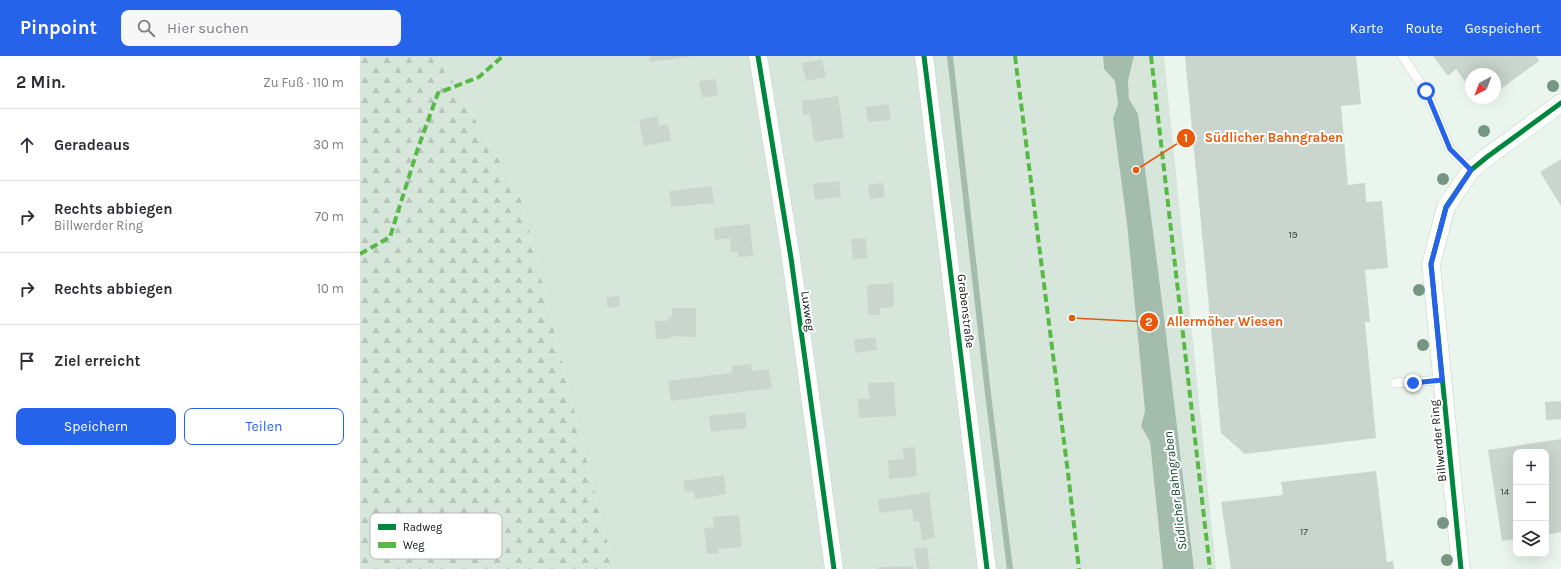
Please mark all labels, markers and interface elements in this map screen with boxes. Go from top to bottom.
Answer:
search box [121,10,401,46]
text: Pinpoint [20,17,97,39]
icon: search [135,17,157,39]
text: Hier suchen [167,19,249,37]
text: Karte [1350,20,1384,37]
text: Route [1406,20,1443,37]
text: Gespeichert [1465,20,1541,37]
north arrow [1465,68,1501,104]
text: 2 Min. [16,72,65,92]
text: Zu Fuß · 110 m [263,75,344,90]
route start [1417,82,1435,100]
callout: Südlicher Bahngraben [1176,125,1351,150]
text: Südlicher Bahngraben [1205,130,1343,145]
text: 1 [1184,131,1188,145]
icon: ahead [16,134,38,156]
text: Geradeaus [54,136,130,154]
text: 30 m [313,137,344,152]
text: Rechts abbiegen [54,200,173,218]
icon: right [16,206,38,228]
text: 70 m [315,209,344,224]
text: Billwerder Ring [54,218,143,233]
house number: 19 [1288,229,1298,241]
street label: Grabenstraße [955,273,977,349]
icon: right [16,278,38,300]
text: Rechts abbiegen [54,280,173,298]
text: 10 m [317,281,344,296]
street label: Luxweg [798,290,818,332]
callout: Allermöher Wiesen [1139,309,1291,334]
text: Allermöher Wiesen [1167,314,1283,329]
text: 2 [1145,315,1153,329]
icon: arrive [16,350,38,372]
text: Ziel erreicht [54,352,140,370]
route end [1404,374,1422,392]
street label: Billwerder Ring [1427,399,1449,483]
button: Speichern [16,408,176,445]
button: Teilen [184,408,344,445]
water label: Südlicher Bahngraben [1160,431,1190,551]
map controls [1513,449,1549,557]
button: + [1513,449,1549,485]
button: − [1513,485,1549,521]
house number: 14 [1501,486,1510,498]
legend [370,513,502,559]
text: Radweg [403,521,443,534]
button: layers [1513,521,1549,557]
house number: 17 [1300,526,1308,538]
text: Weg [403,539,425,552]

